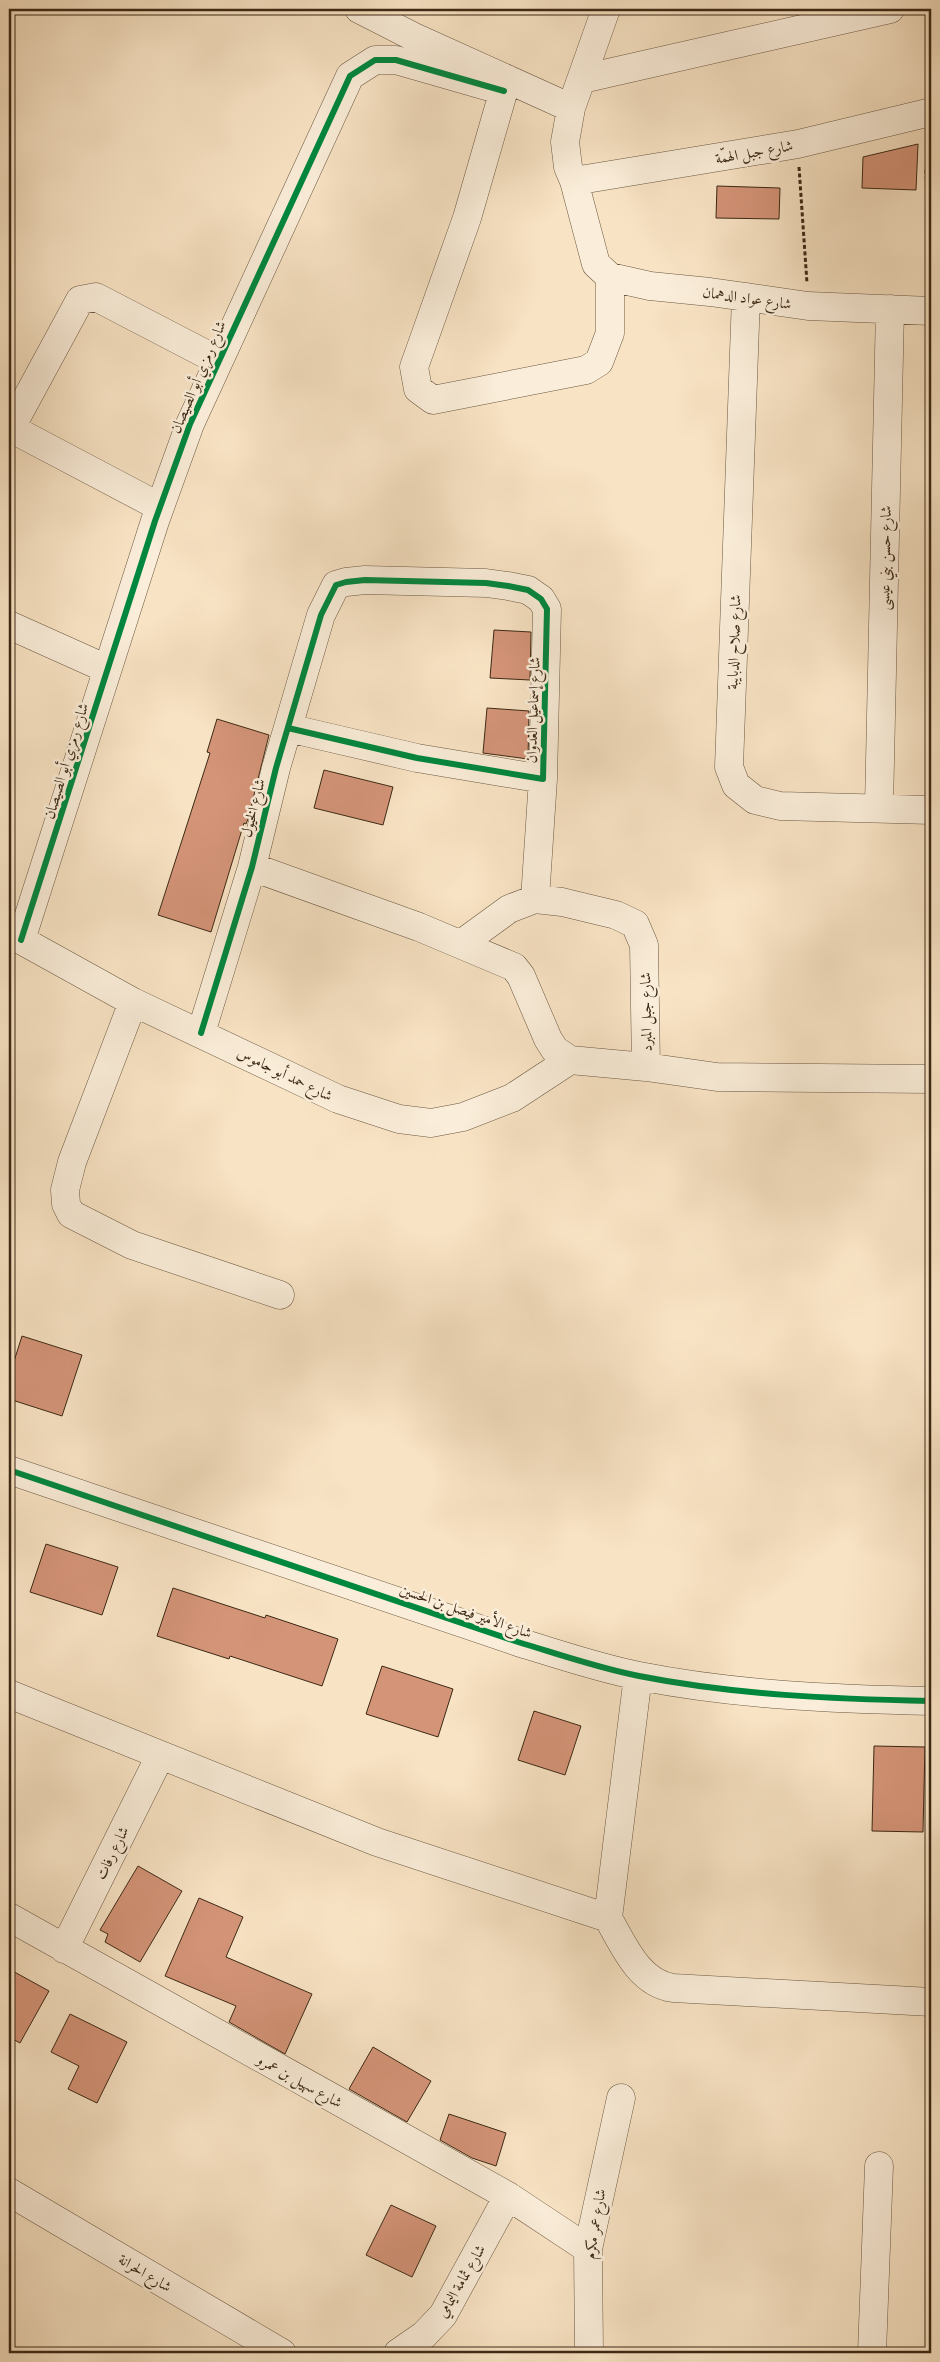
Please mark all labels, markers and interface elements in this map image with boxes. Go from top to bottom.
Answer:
street label: شارع جبل الهمّة [713,134,795,172]
street label: شارع عواد الدهمان [701,281,793,317]
street label: شارع رمزي أبو الصيصان [164,317,233,438]
street label: شارع حسن بني عيسى [873,505,900,611]
street label: شارع صلاح الدبايبة [721,594,749,690]
street label: شارع إسماعيل العدوان [520,656,548,764]
street label: شارع رمزي أبو الصيصان [38,700,96,822]
street label: شارع الخيول [235,776,273,840]
street label: شارع جبل المبرد [634,972,660,1052]
street label: شارع حمد أبو جاموس [233,1041,337,1108]
street label: شارع الأمير فيصل بن الحسين [396,1578,535,1646]
street label: شارع رفات [90,1823,136,1884]
street label: شارع سهيل بن عمرو [251,2048,347,2115]
street label: شارع عمر مكرم [579,2187,613,2261]
street label: شارع ثمامة اليمامي [431,2240,493,2323]
street label: شارع الحرانة [113,2248,176,2299]

